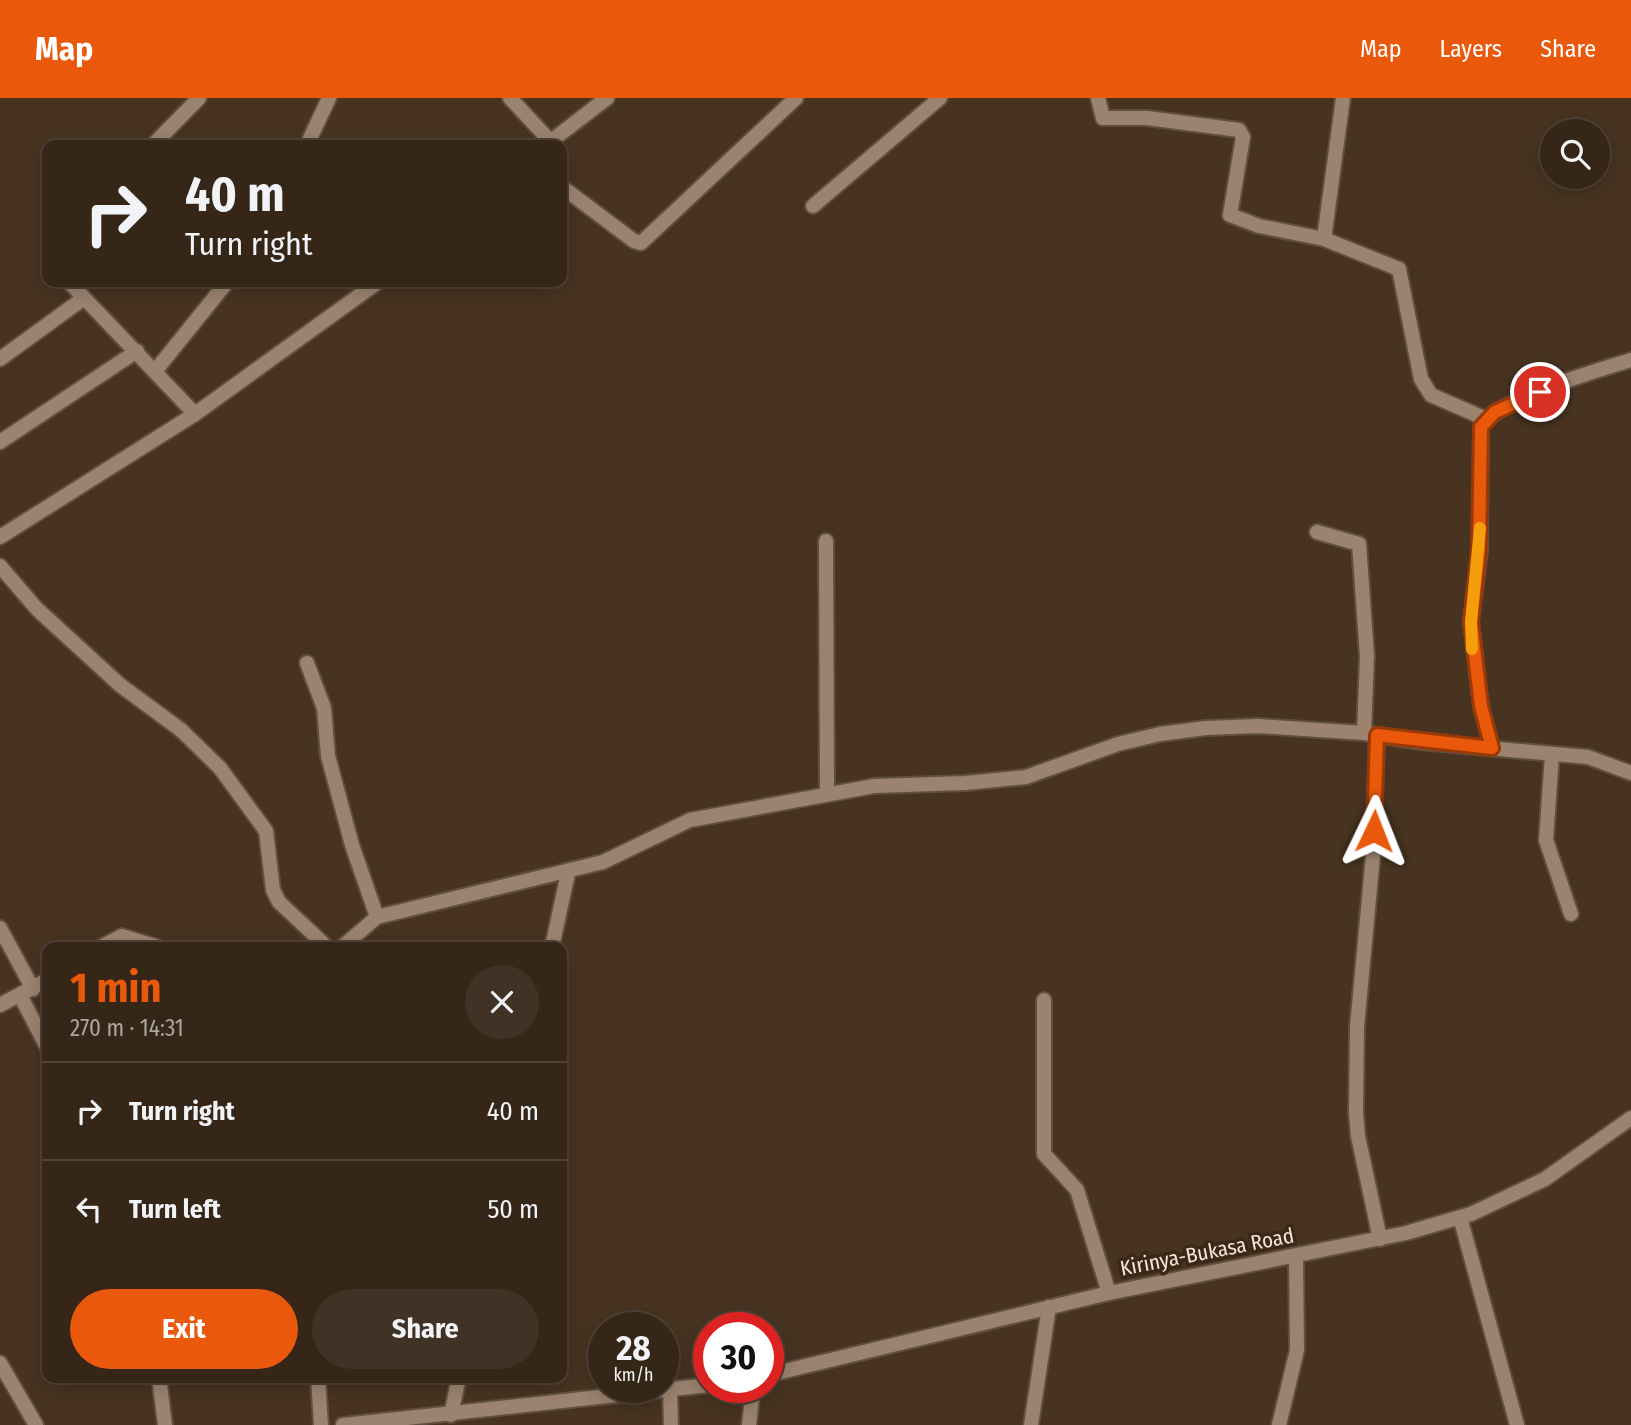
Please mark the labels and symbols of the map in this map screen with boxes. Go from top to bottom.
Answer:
pin [1510,362,1570,422]
position arrow [1337,794,1411,868]
street label: Kirinya-Bukasa Road [1118,1222,1296,1282]
speed limit sign: 30 [693,1312,784,1403]

